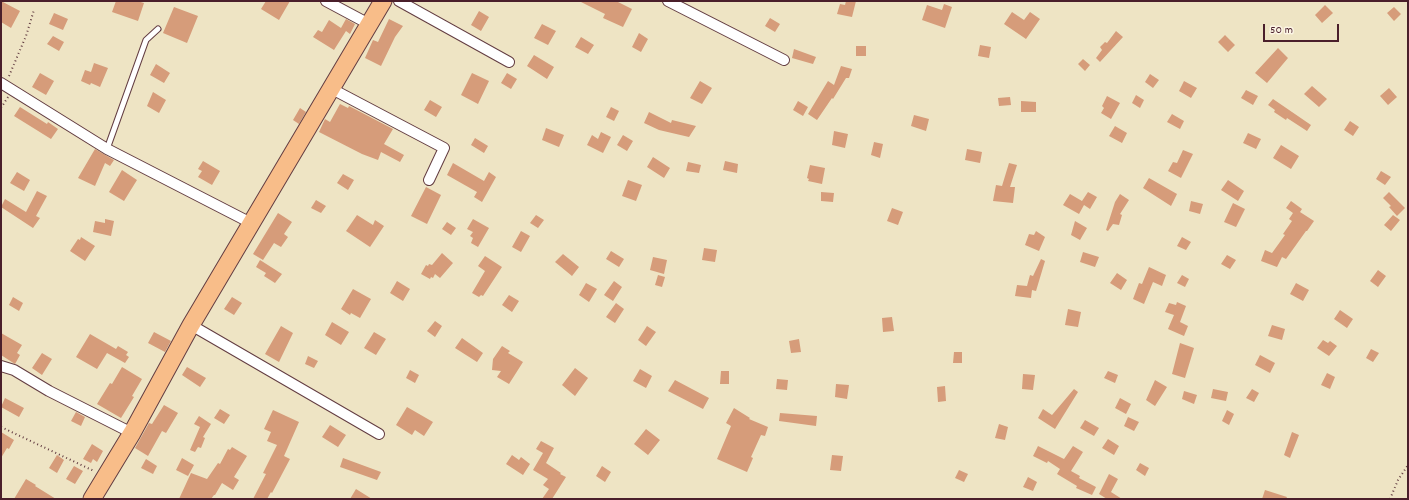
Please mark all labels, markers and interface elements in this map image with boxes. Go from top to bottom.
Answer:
scale bar [1265,16,1341,42]
text: 50 m [1270,22,1293,39]

